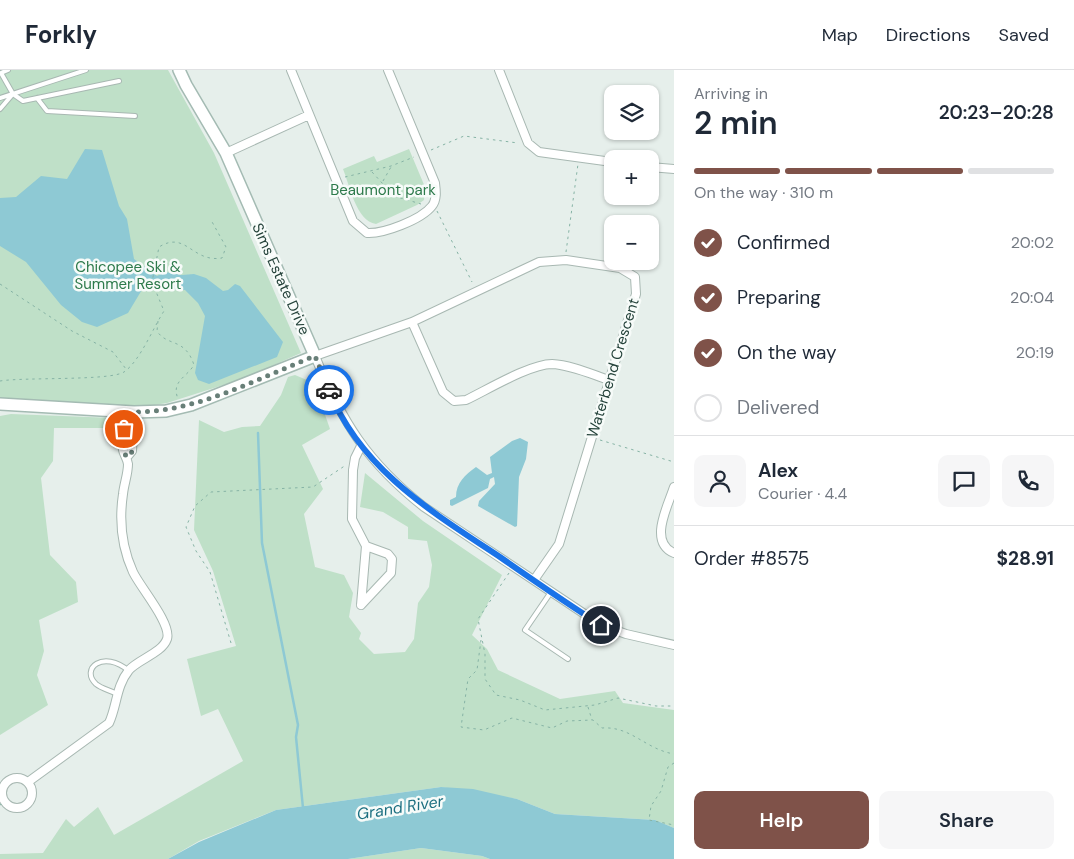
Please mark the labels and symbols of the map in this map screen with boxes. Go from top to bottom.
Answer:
park label: Beaumont park [330,180,436,200]
street label: Sims Estate Drive [247,220,315,338]
park label: Chicopee Ski & Summer Resort [75,257,182,294]
street label: Waterbend Crescent [582,296,644,440]
courier [304,365,354,415]
pin [103,408,145,450]
pin [580,604,622,646]
water label: Grand River [355,790,446,825]

